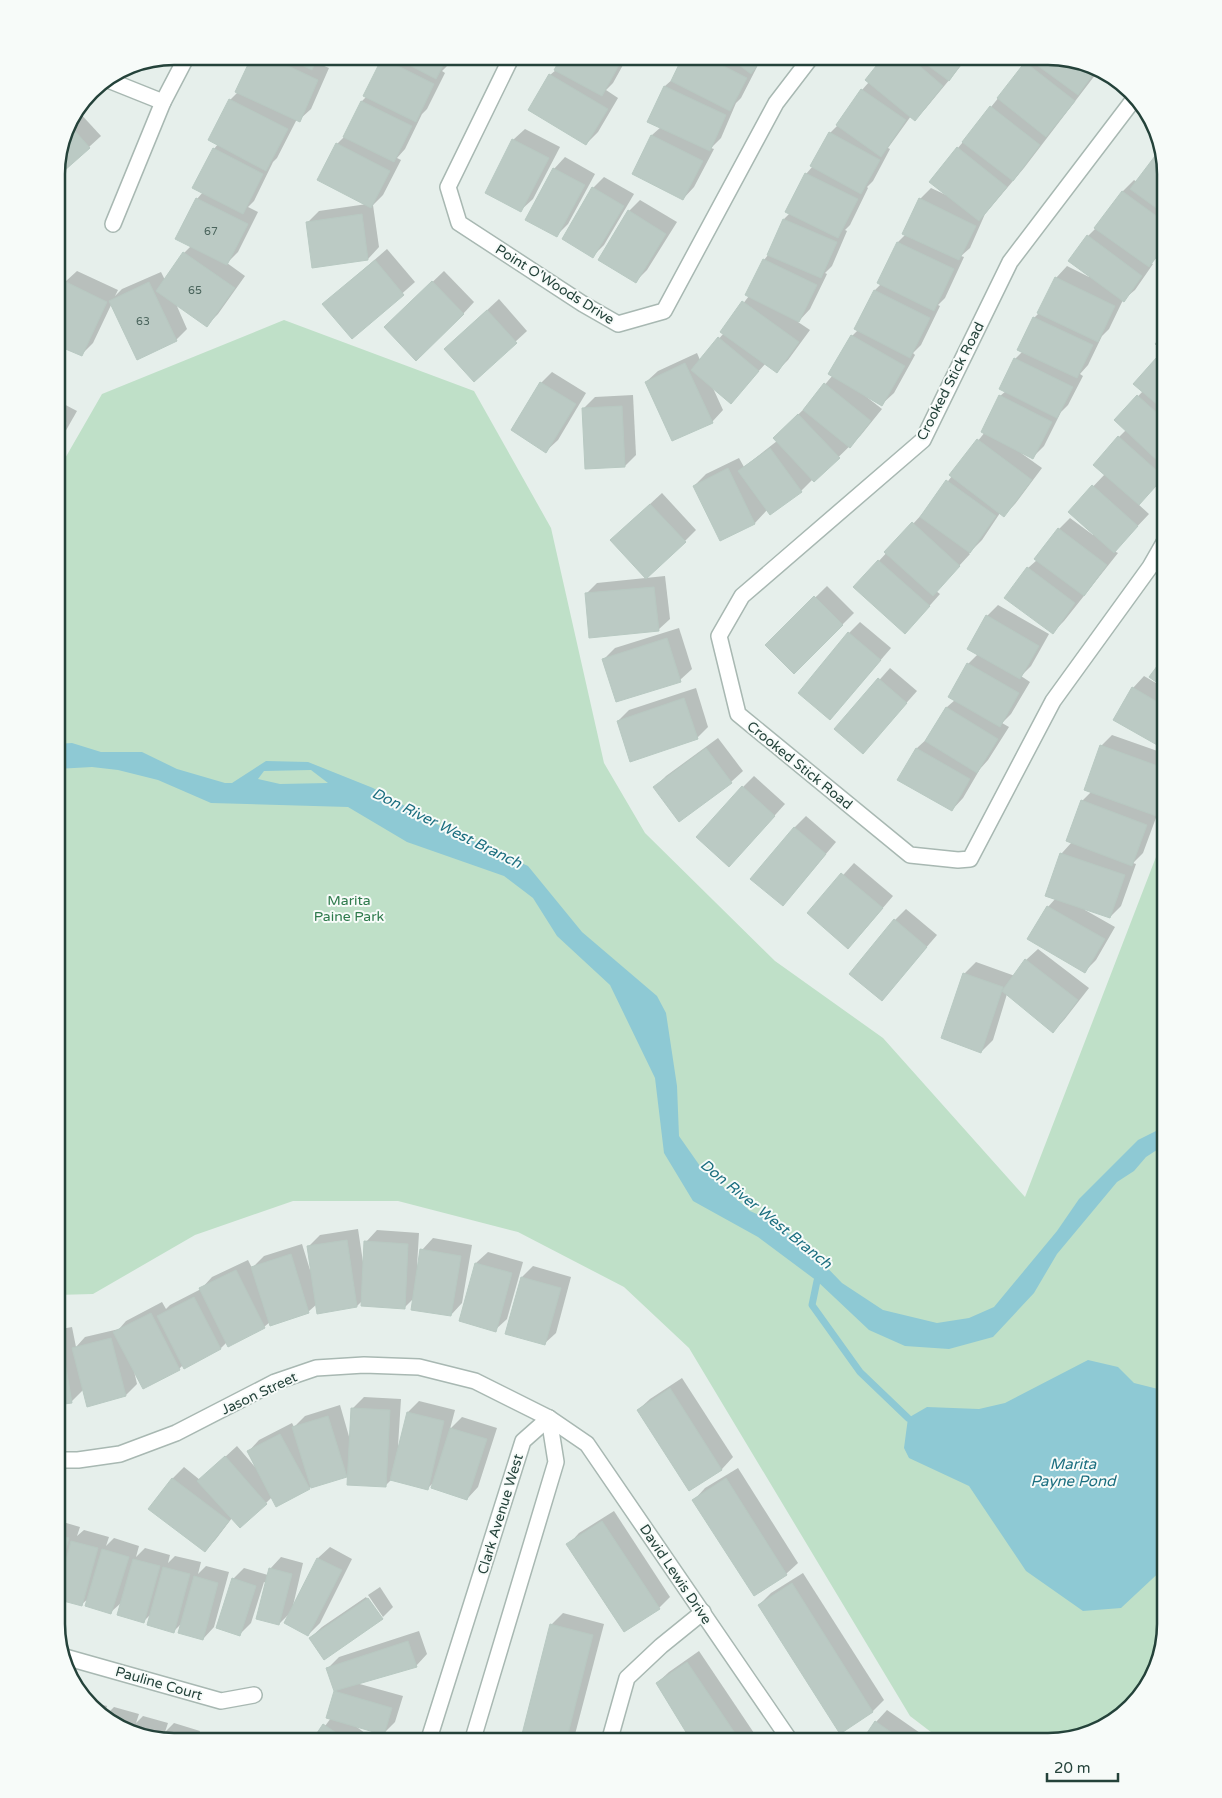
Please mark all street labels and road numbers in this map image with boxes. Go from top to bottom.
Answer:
street label: Point O'Woods Drive [492,241,617,328]
street label: Crooked Stick Road [913,319,988,443]
street label: Crooked Stick Road [744,718,856,813]
street label: Jason Street [219,1368,300,1418]
street label: Clark Avenue West [474,1451,527,1576]
street label: David Lewis Drive [636,1521,715,1628]
street label: Pauline Court [113,1663,205,1704]

